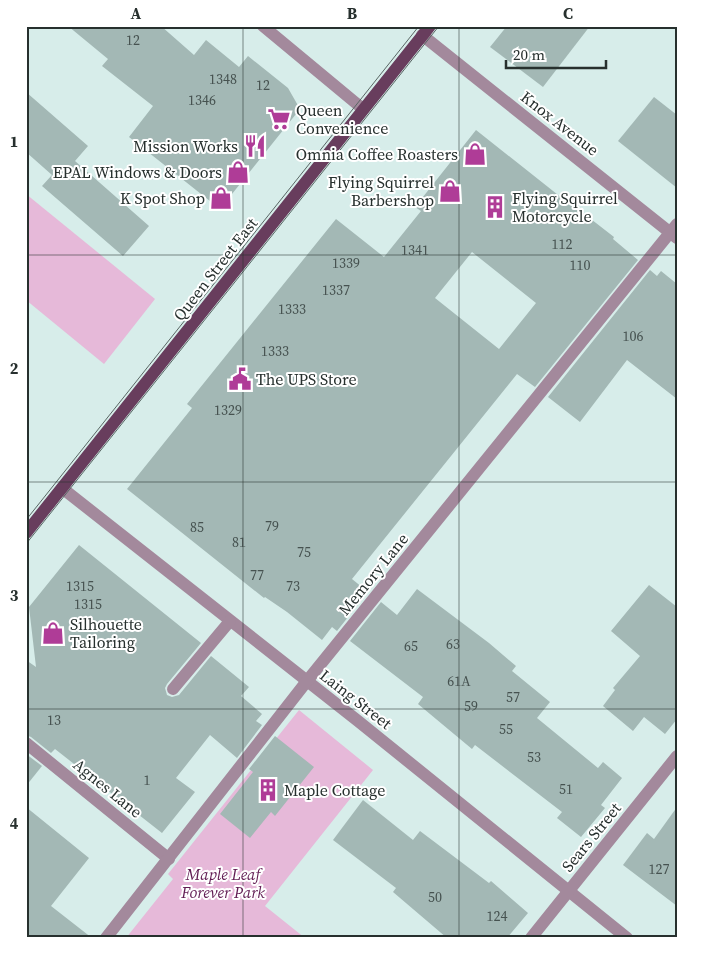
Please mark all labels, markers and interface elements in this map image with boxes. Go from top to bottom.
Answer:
text: A [131,2,142,24]
text: B [347,2,358,24]
text: C [563,2,573,24]
house number: 12 [126,30,140,50]
scale bar [506,38,606,70]
text: 20 m [513,44,545,65]
house number: 1348 [209,69,237,89]
house number: 12 [256,75,270,95]
street label: Knox Avenue [516,86,604,160]
house number: 1346 [188,90,216,110]
place label: Queen Convenience [296,99,388,139]
supermarket icon: Queen Convenience [266,106,292,132]
text: 1 [10,130,18,152]
restaurant icon: Mission Works [242,133,268,159]
place label: Mission Works [133,135,238,157]
shop icon: Omnia Coffee Roasters [462,141,488,167]
place label: Omnia Coffee Roasters [296,143,458,165]
shop icon: EPAL Windows & Doors [225,159,251,185]
place label: EPAL Windows & Doors [53,161,222,183]
place label: Flying Squirrel Barbershop [328,171,434,211]
shop icon: Flying Squirrel Barbershop [437,178,463,204]
shop icon: K Spot Shop [208,185,234,211]
place label: K Spot Shop [120,187,205,209]
place label: Flying Squirrel Motorcycle [512,187,618,227]
building icon: Flying Squirrel Motorcycle [482,194,508,220]
street label: Queen Street East [168,212,263,325]
house number: 112 [552,234,573,254]
house number: 1341 [401,240,429,260]
house number: 1339 [332,253,360,273]
house number: 110 [570,255,591,275]
house number: 1337 [322,280,350,300]
house number: 1333 [278,299,306,319]
house number: 106 [623,326,644,346]
house number: 1333 [261,341,289,361]
text: 2 [10,357,19,379]
public building icon: The UPS Store [227,366,253,392]
place label: The UPS Store [256,368,357,390]
house number: 1329 [214,400,242,420]
house number: 79 [265,516,279,536]
house number: 85 [190,517,204,537]
street label: Memory Lane [333,528,413,620]
house number: 81 [232,532,246,552]
house number: 75 [297,542,311,562]
house number: 77 [250,565,264,585]
house number: 1315 [66,576,94,596]
house number: 73 [286,576,300,596]
text: 3 [10,584,19,606]
house number: 1315 [74,594,102,614]
place label: Silhouette Tailoring [70,613,142,653]
shop icon: Silhouette Tailoring [40,620,66,646]
house number: 63 [446,634,460,654]
house number: 65 [404,636,418,656]
street label: Laing Street [316,664,397,734]
house number: 61A [447,671,471,691]
house number: 57 [506,687,520,707]
house number: 59 [464,696,478,716]
house number: 13 [47,710,61,730]
house number: 55 [499,719,513,739]
house number: 53 [527,747,541,767]
street label: Agnes Lane [69,753,147,823]
house number: 1 [144,770,151,790]
building icon: Maple Cottage [255,777,281,803]
place label: Maple Cottage [284,779,385,801]
house number: 51 [559,779,573,799]
street label: Sears Street [556,797,626,876]
text: 4 [10,812,19,834]
house number: 127 [649,859,670,879]
park label: Maple Leaf Forever Park [180,863,265,903]
house number: 50 [428,887,442,907]
house number: 124 [487,906,508,926]

